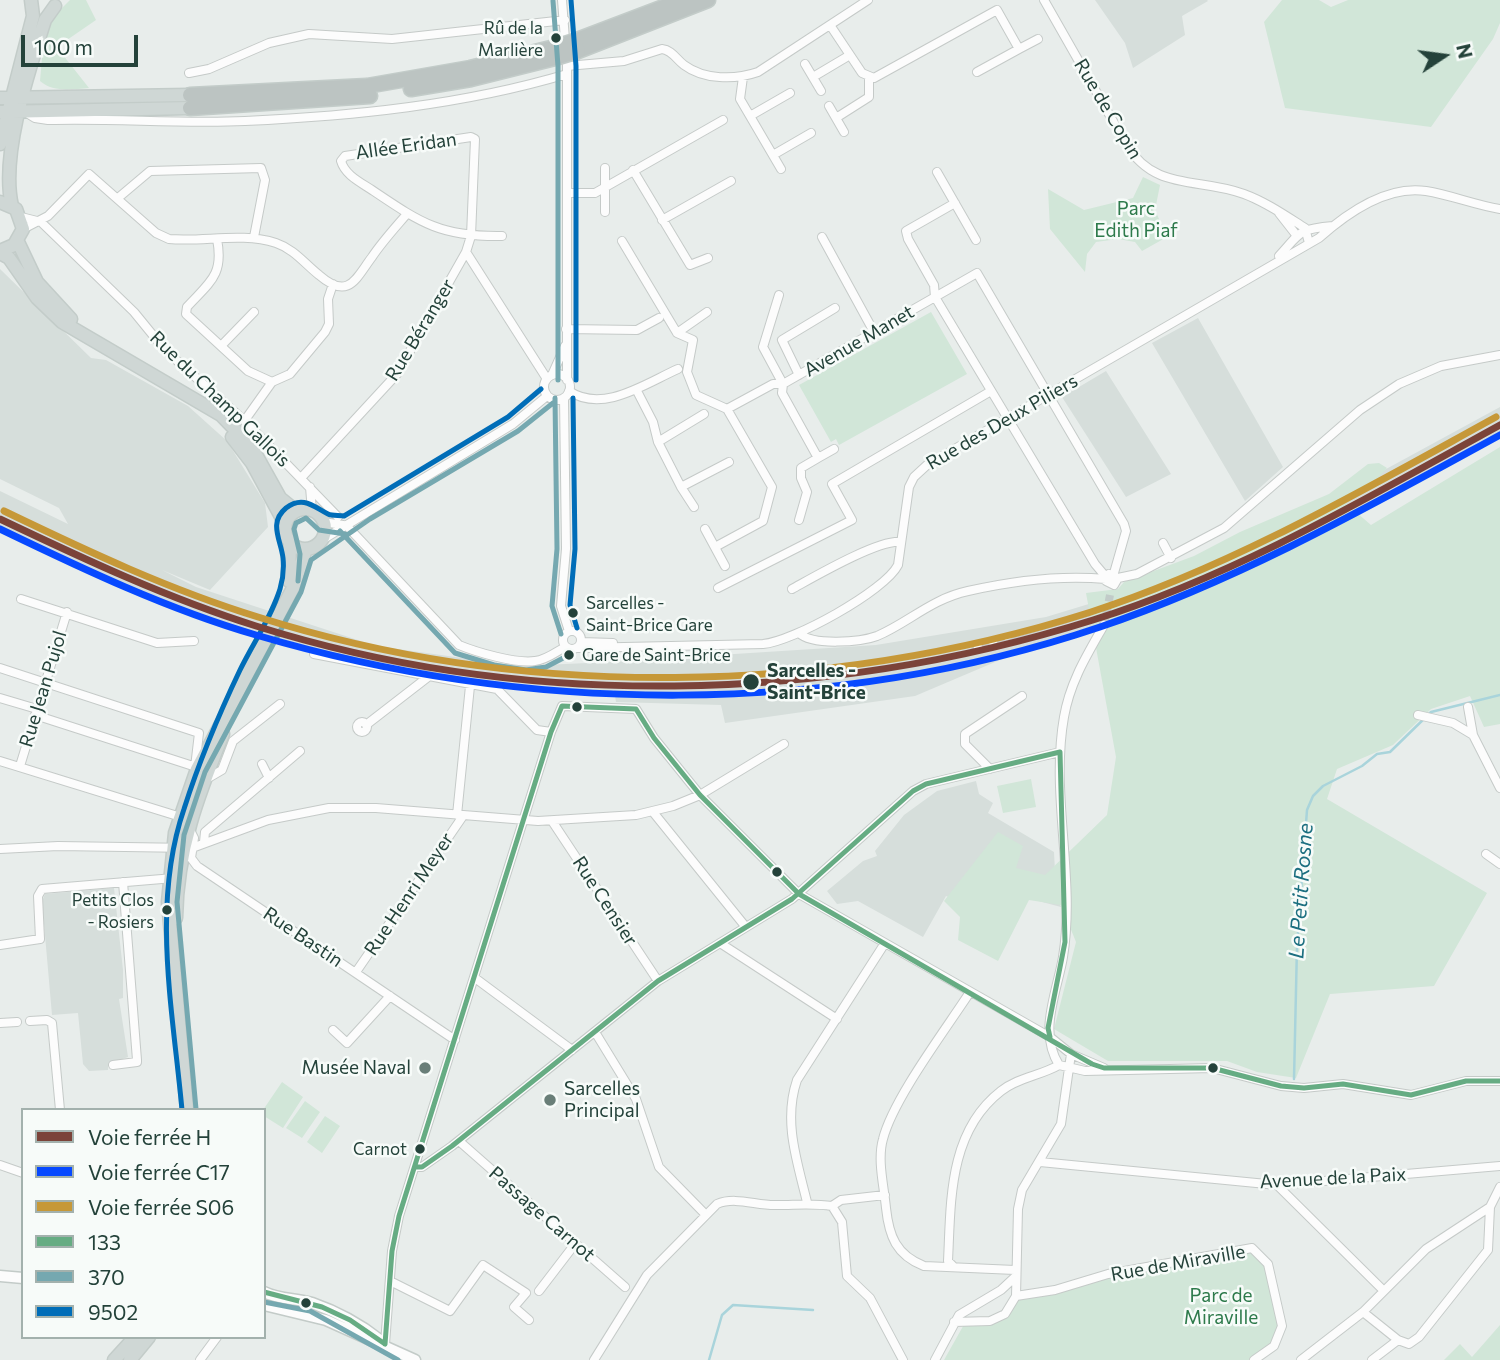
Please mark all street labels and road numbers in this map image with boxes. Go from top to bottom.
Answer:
street label: Rue de Copin [1069,55,1147,163]
street label: Allée Eridan [354,128,458,164]
street label: Rue Béranger [381,275,459,385]
street label: Avenue Manet [800,300,918,382]
street label: Rue du Champ Gallois [145,326,295,472]
street label: Rue des Deux Piliers [922,369,1082,475]
street label: Rue Jean Pujol [14,628,72,750]
street label: Rue Henri Meyer [360,828,458,960]
street label: Rue Censier [568,852,642,950]
street label: Rue Bastin [259,902,347,972]
street label: Passage Carnot [484,1162,600,1266]
street label: Avenue de la Paix [1259,1163,1407,1193]
street label: Rue de Miraville [1109,1240,1247,1286]

